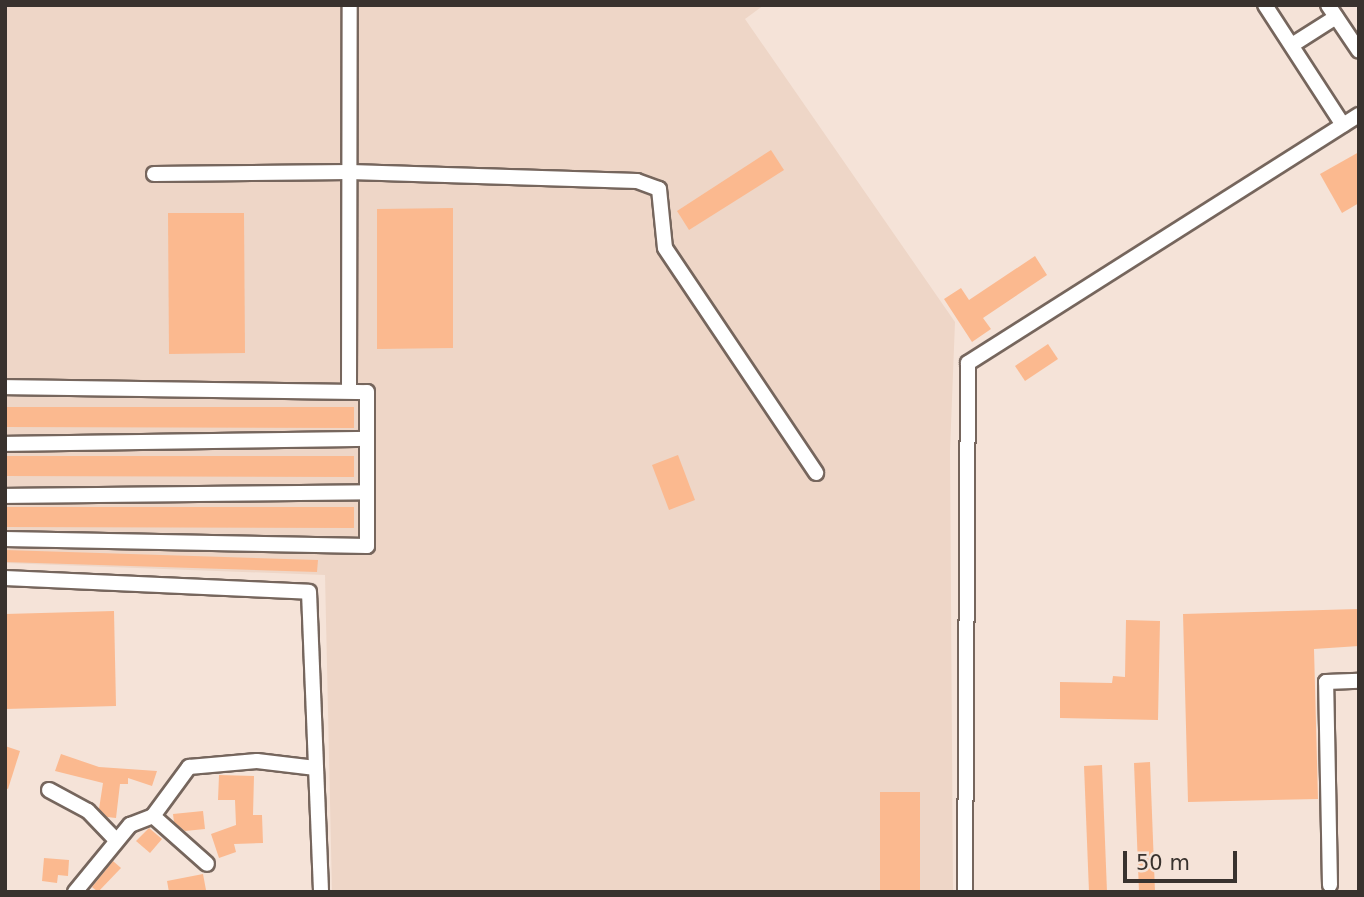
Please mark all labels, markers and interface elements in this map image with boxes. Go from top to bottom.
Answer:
scale bar [1126,838,1240,882]
text: 50 m [1136,851,1190,875]

